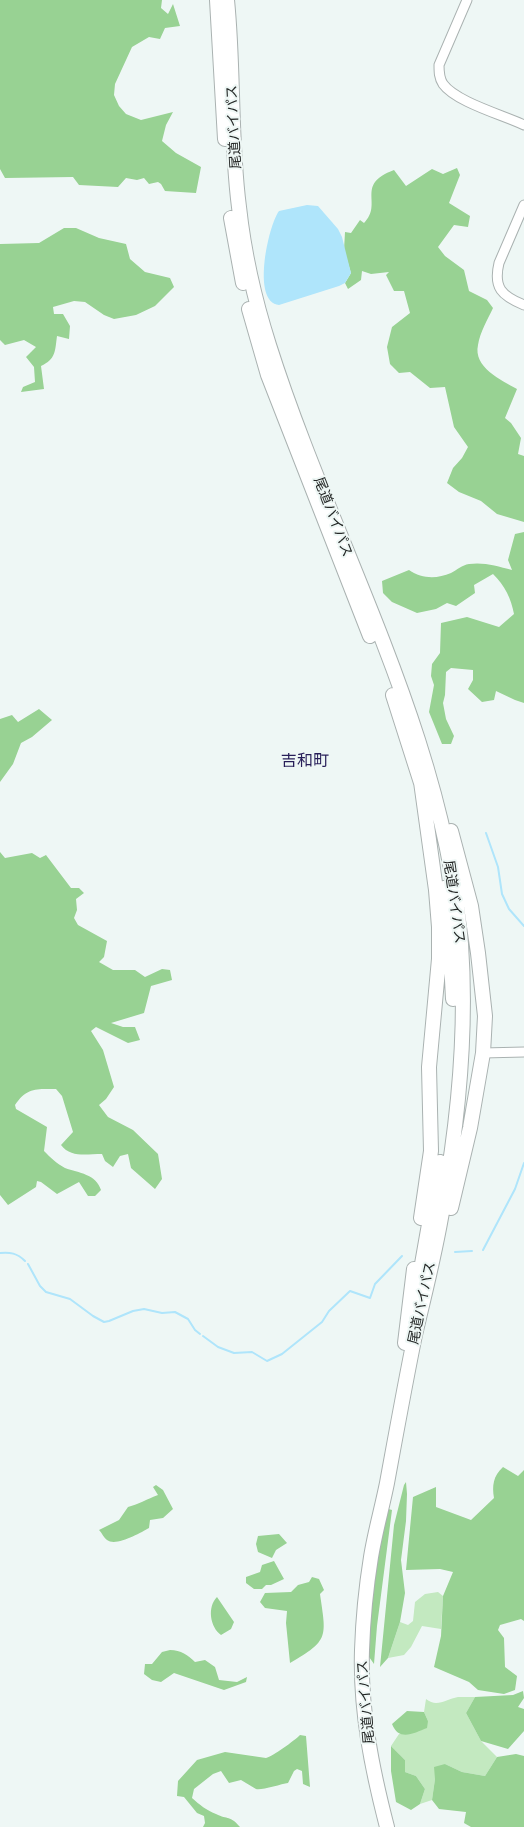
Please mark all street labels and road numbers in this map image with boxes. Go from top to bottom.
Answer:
street label: 尾道バイパス [223,85,245,169]
street label: 尾道バイパス [310,475,356,559]
street label: 尾道バイパス [440,859,468,945]
street label: 尾道バイパス [405,1260,439,1346]
street label: 尾道バイパス [354,1659,378,1745]

